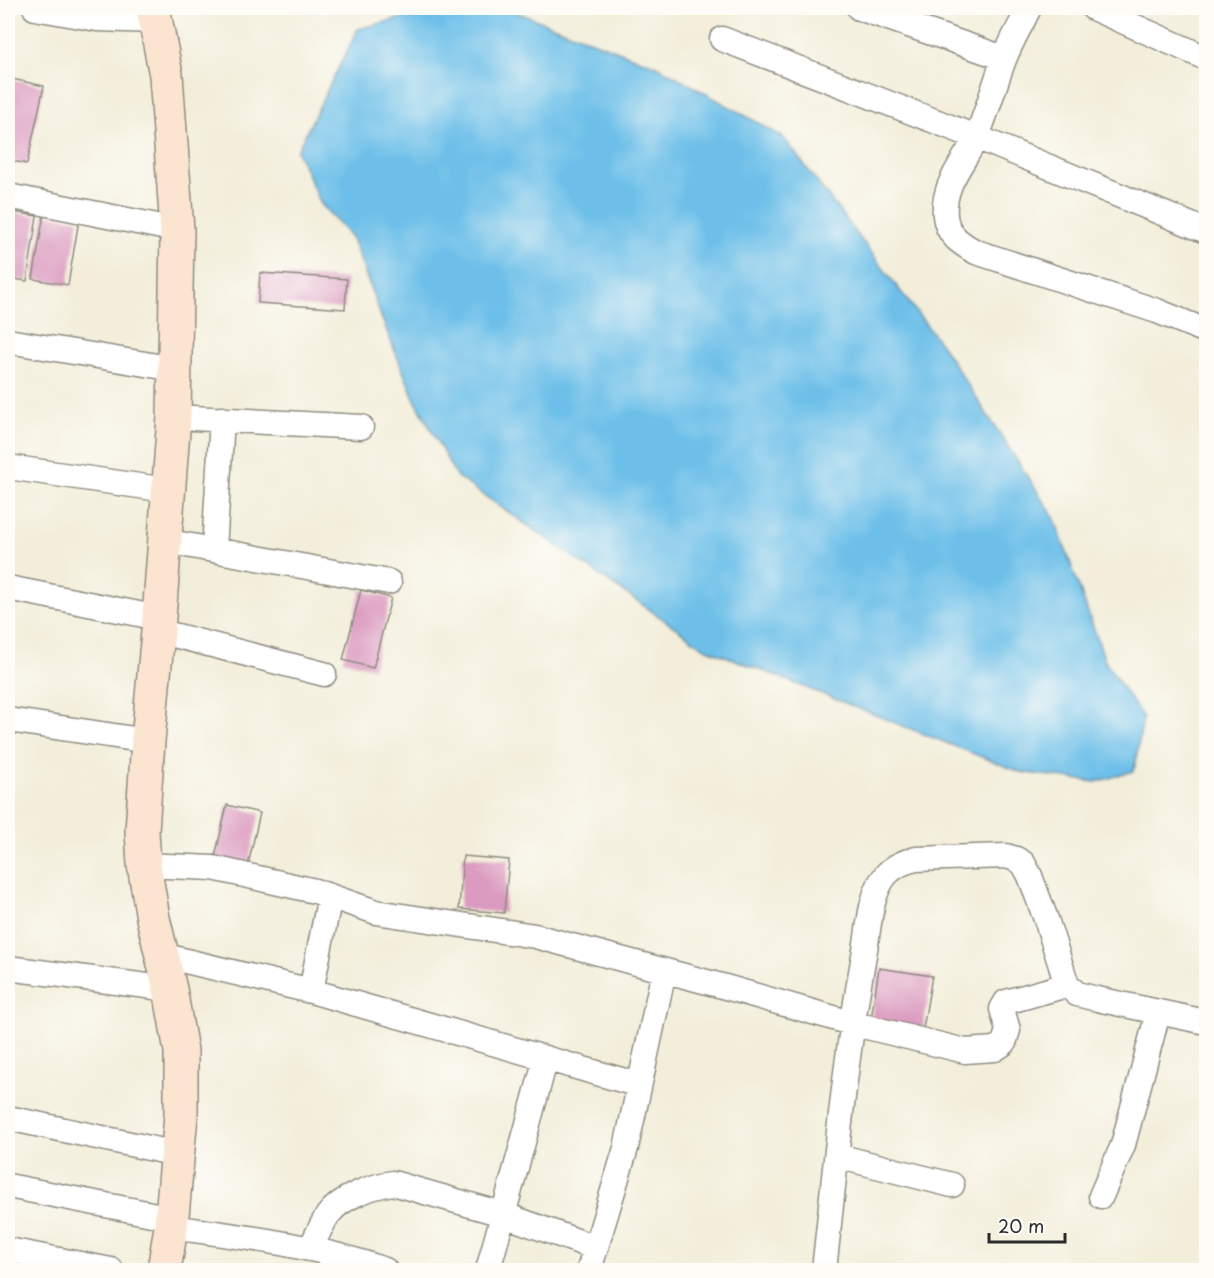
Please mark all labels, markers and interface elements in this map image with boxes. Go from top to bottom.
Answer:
scale bar [989,1206,1066,1244]
text: 20 m [998,1212,1044,1239]

